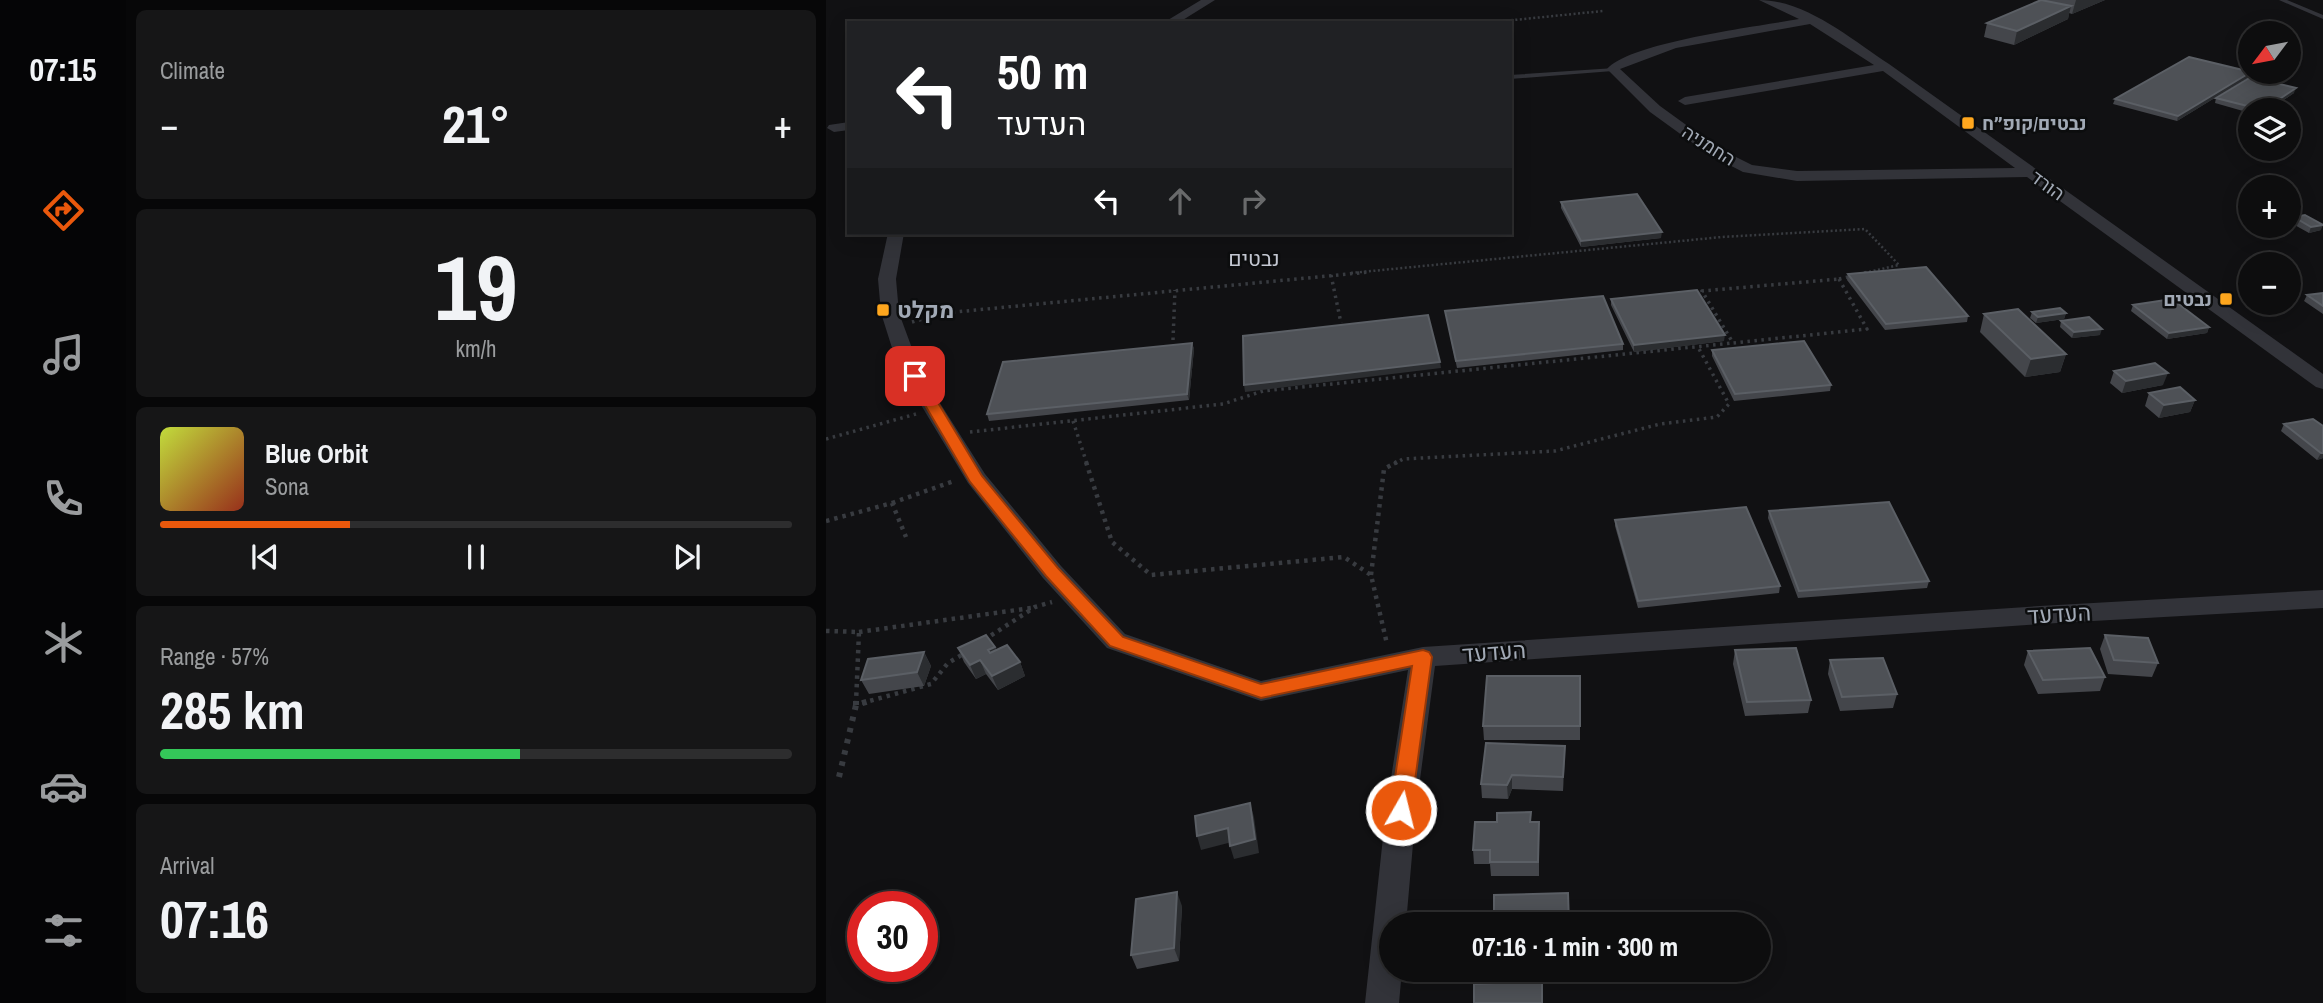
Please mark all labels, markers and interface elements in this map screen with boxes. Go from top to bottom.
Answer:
north arrow [2238,21,2301,84]
map controls [2238,21,2301,315]
text: 50 m [997,38,1089,104]
text: 07:15 [29,48,97,91]
icon: left [882,49,973,140]
text: Climate [160,55,225,86]
text: 21° [442,89,510,159]
button: layers [2238,98,2301,161]
text: − [160,99,178,150]
text: + [774,99,792,150]
text: העדעד [997,102,1086,145]
place label: נבטים/קופ״ח [1982,110,2087,136]
marker: נבטים/קופ״ח [1960,115,1976,131]
street label: החמניה [1677,118,1741,172]
street label: הורד [2026,164,2070,206]
button: + [2238,175,2301,238]
icon: left [1088,182,1126,220]
icon: ahead [1161,182,1199,220]
icon: right [1234,182,1272,220]
icon: directions [39,186,88,235]
text: 19 [435,226,518,348]
district label: נבטים [1228,244,1280,273]
button: − [2238,252,2301,315]
place label: נבטים [2163,286,2212,312]
marker: נבטים [2218,291,2234,307]
place label: מקלט [897,294,954,325]
marker: מקלט [875,302,891,318]
icon: music [39,330,88,379]
text: km/h [456,333,496,364]
pin [885,346,945,406]
icon: arrive [896,357,934,395]
text: Blue Orbit [265,436,368,471]
text: Sona [265,471,309,502]
icon: phone [39,474,88,523]
icon: previous [246,538,284,576]
icon: pause [457,538,495,576]
icon: next [668,538,706,576]
street label: העדעד [2026,596,2092,631]
icon: climate [39,618,88,667]
street label: העדעד [1461,634,1527,669]
text: Range · 57% [160,641,269,672]
text: 285 km [160,675,305,745]
icon: car [39,762,88,811]
position arrow [1364,773,1438,847]
text: Arrival [160,850,215,881]
text: 07:16 [160,884,269,954]
speed limit sign: 30 [847,891,938,982]
icon: filters [39,906,88,955]
text: 07:16 · 1 min · 300 m [1472,929,1678,964]

